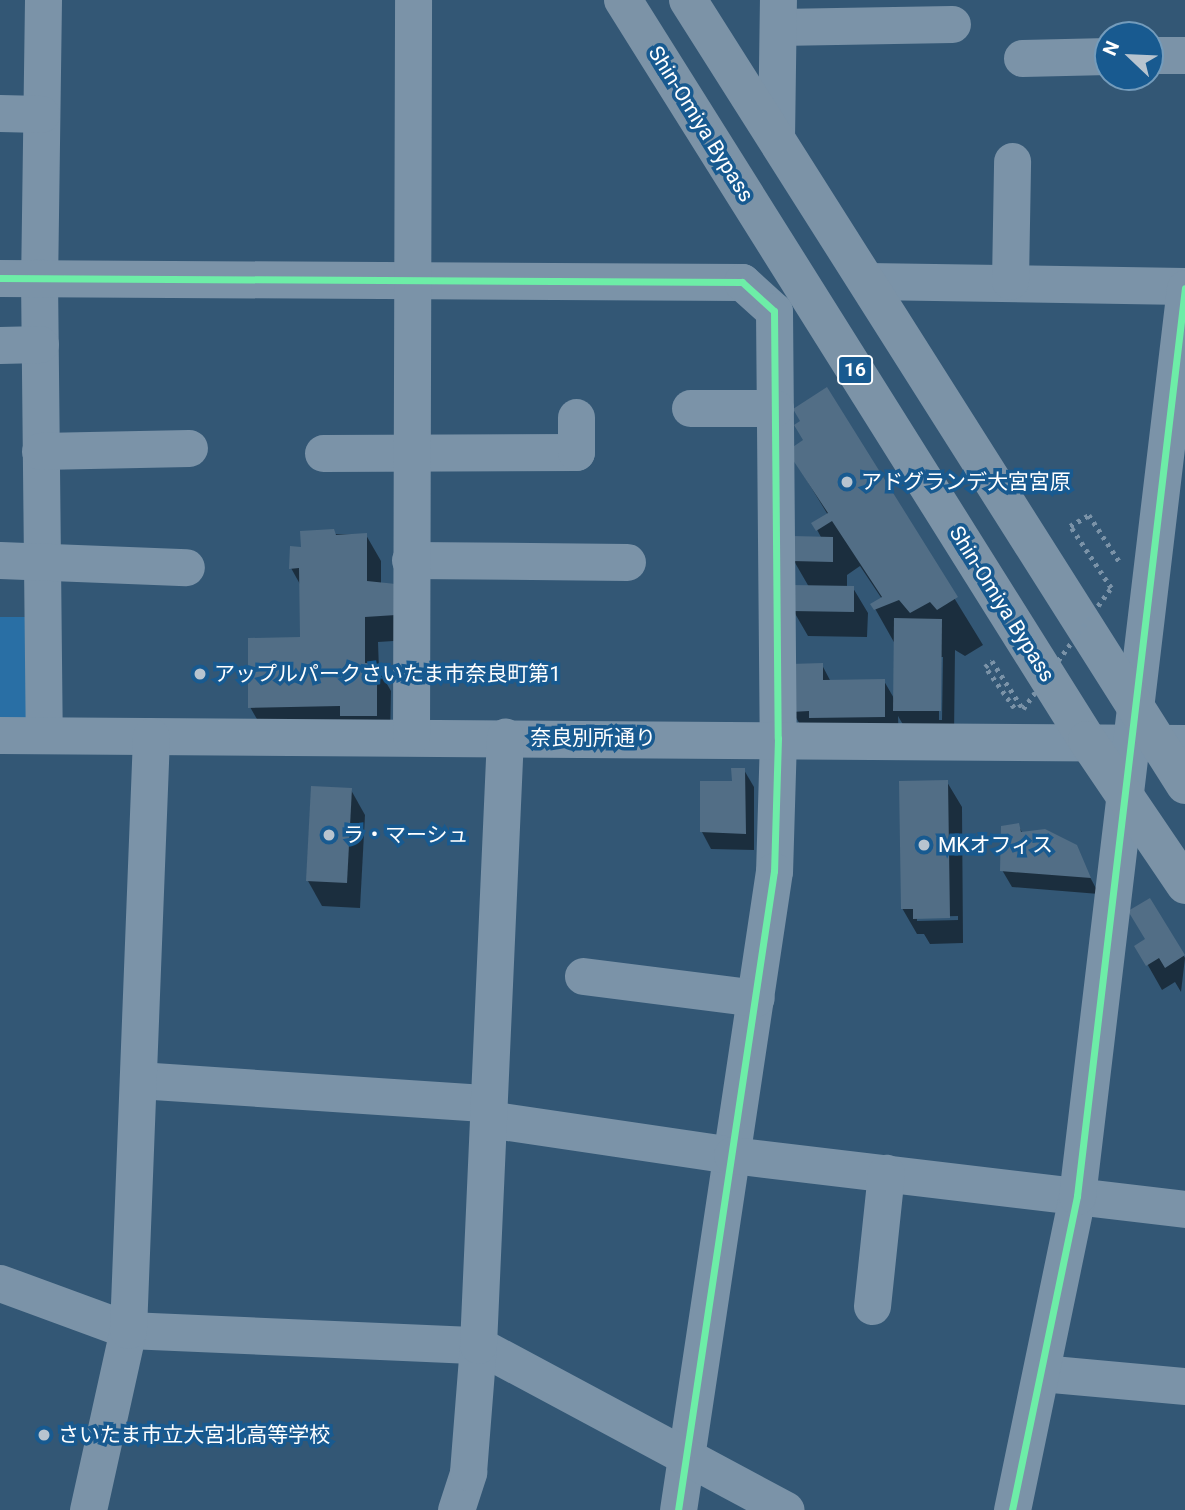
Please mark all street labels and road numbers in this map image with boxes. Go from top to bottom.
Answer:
street label: Shin-Omiya Bypass [643,41,759,207]
road number: 16 [836,354,874,386]
street label: Shin-Omiya Bypass [944,521,1060,687]
street label: 奈良別所通り [530,725,656,751]

